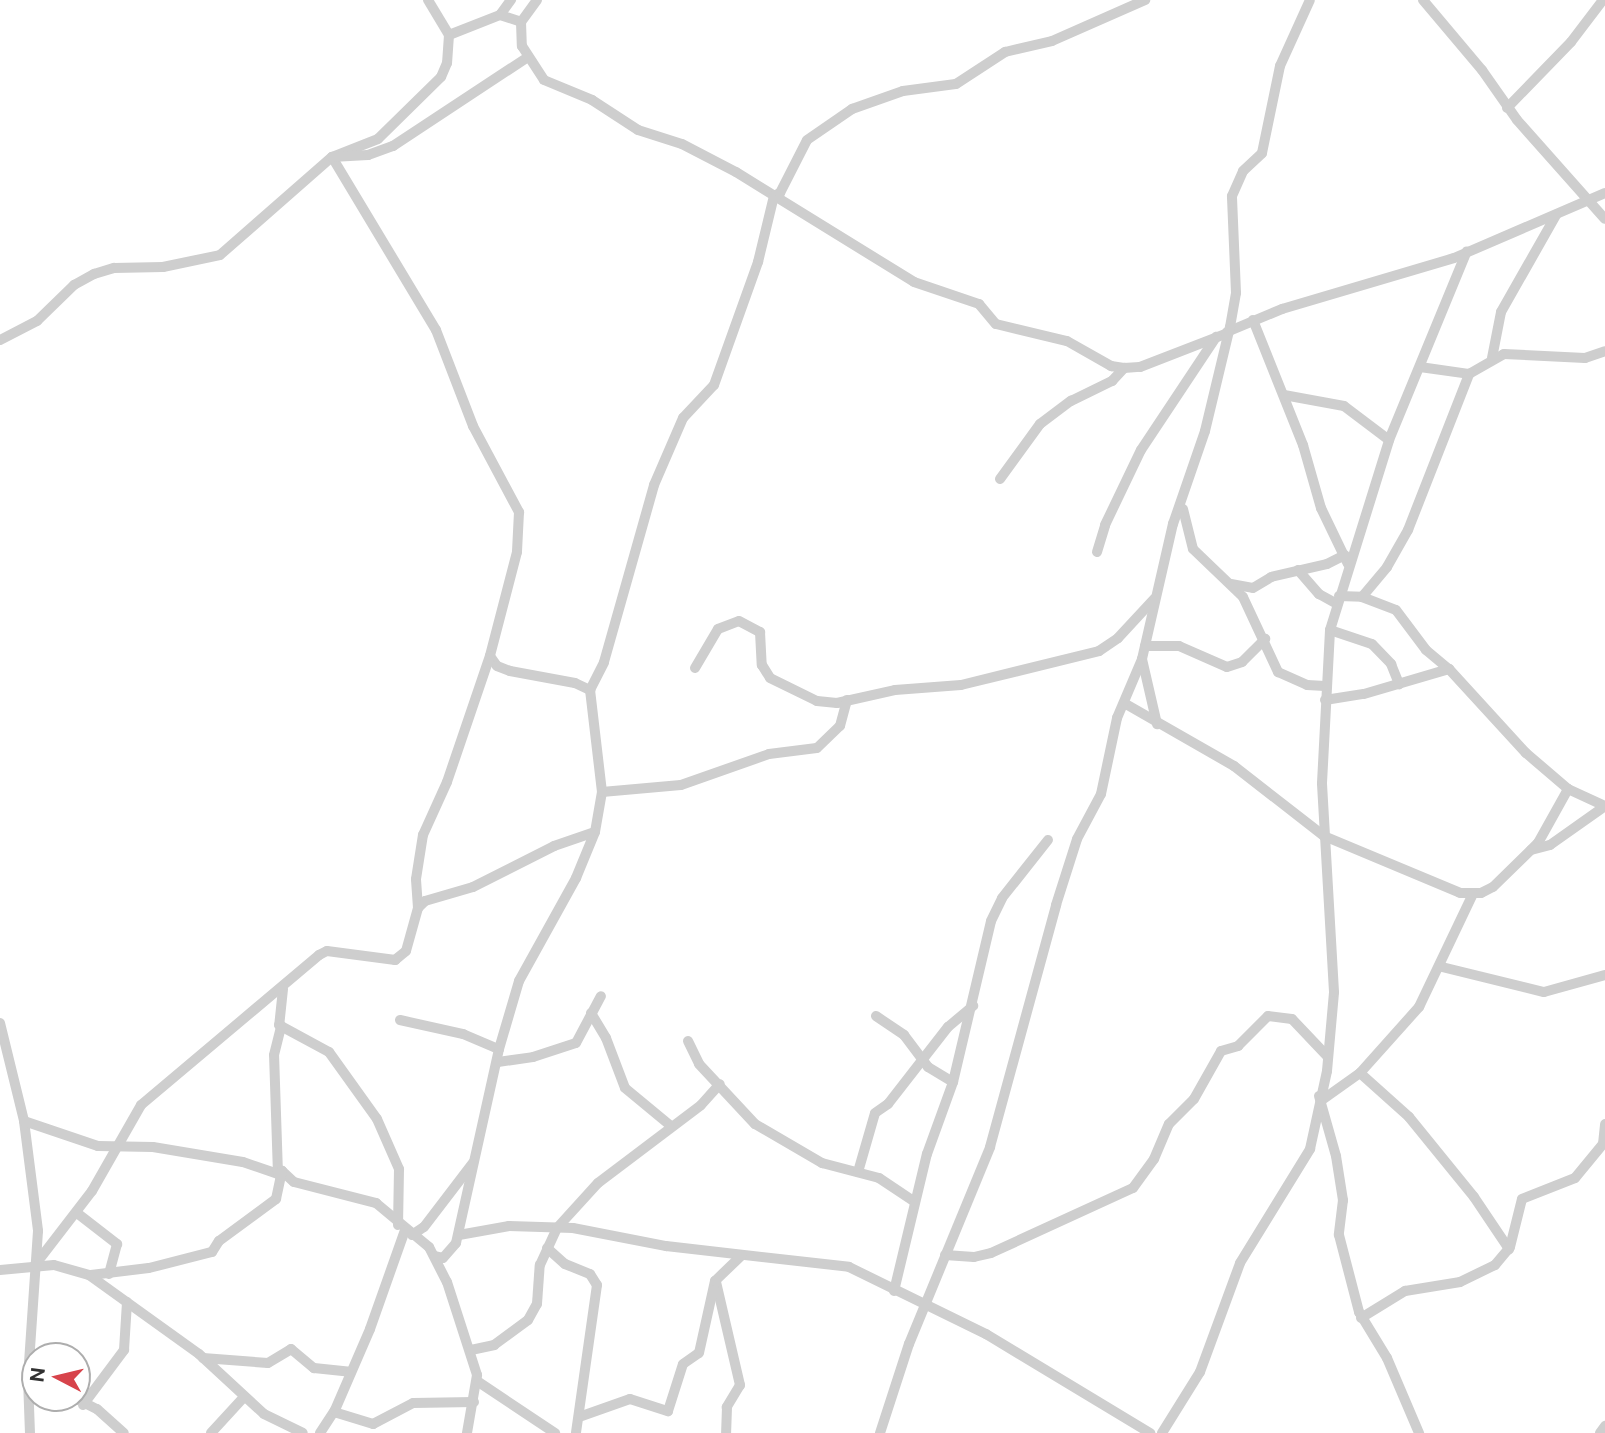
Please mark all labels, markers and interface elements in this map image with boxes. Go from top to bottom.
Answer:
north arrow [21,1342,91,1412]
text: N [25,1366,49,1383]

